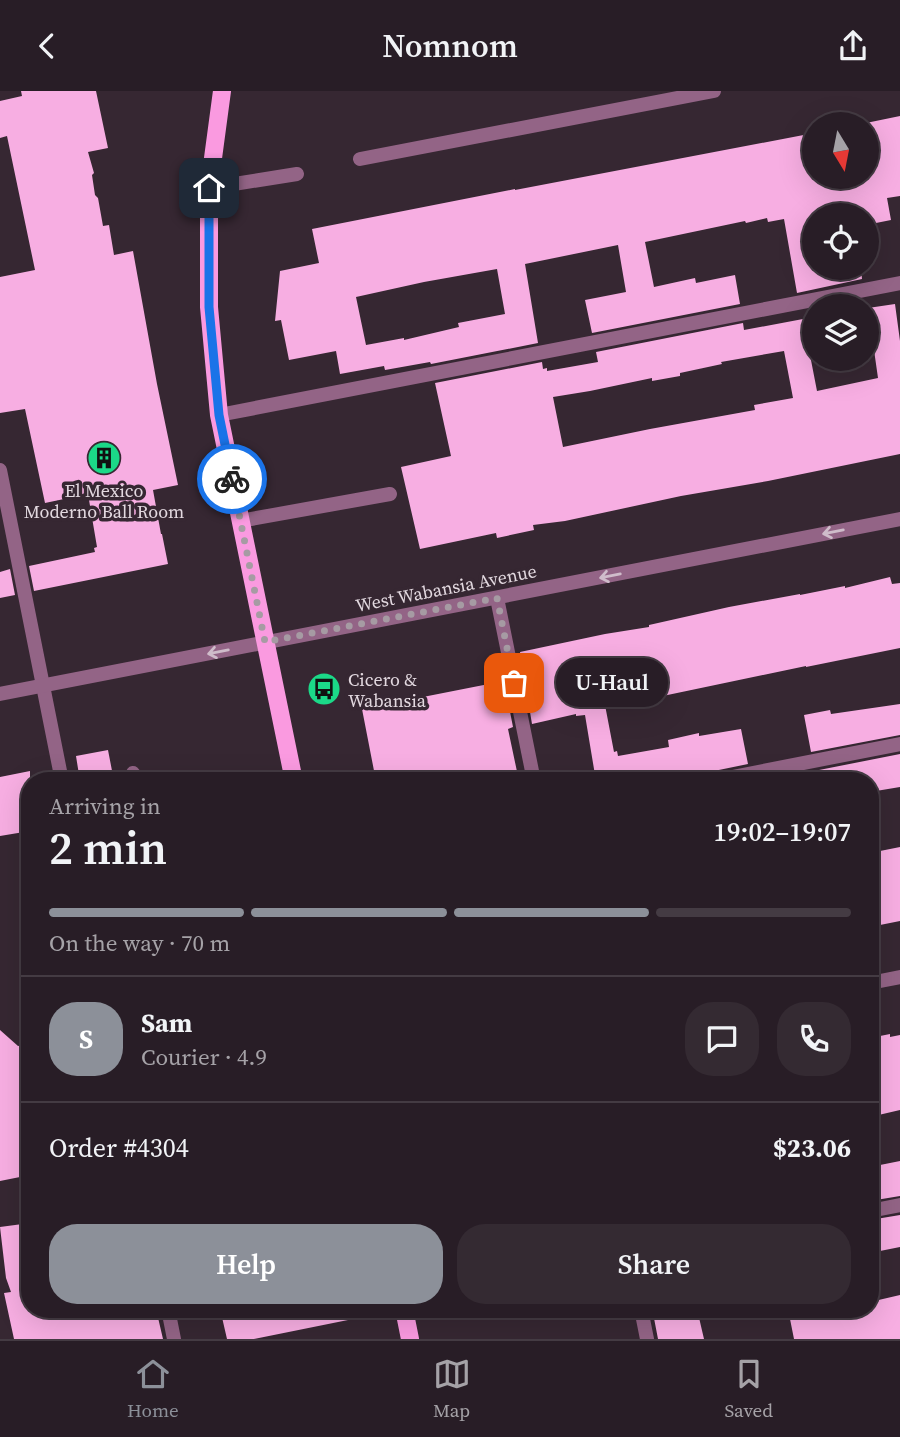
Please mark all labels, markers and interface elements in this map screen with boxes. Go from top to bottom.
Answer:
text: Nomnom [382,24,518,68]
icon: back [28,27,66,65]
icon: share [834,27,872,65]
north arrow [802,112,878,189]
map controls [802,112,879,371]
pin [179,158,239,218]
icon: home [190,169,228,207]
button: locate [802,203,879,280]
button: layers [802,294,879,371]
building icon: El Mexico Moderno Ball Room [85,439,123,477]
courier [197,444,267,514]
icon: bike [213,460,251,498]
place label: El Mexico Moderno Ball Room [24,478,184,524]
one-way arrow [822,526,845,540]
street label: West Wabansia Avenue [353,558,539,618]
one-way arrow [599,569,622,583]
one-way arrow [207,645,230,659]
pin [484,653,544,713]
callout: U-Haul [556,659,668,707]
icon: bag [495,664,533,702]
text: U-Haul [575,666,649,698]
place label: Cicero & Wabansia [348,667,427,713]
bus stop icon: Cicero & Wabansia [305,670,343,708]
text: Arriving in [49,790,161,822]
text: 19:02–19:07 [714,814,851,850]
text: 2 min [49,816,167,879]
text: On the way · 70 m [49,927,230,959]
button: chat [685,1002,759,1076]
button: phone [777,1002,851,1076]
text: Sam [141,1005,192,1041]
text: S [79,1021,93,1057]
text: Courier · 4.9 [141,1041,267,1073]
text: Order #4304 [49,1130,189,1166]
text: $23.06 [773,1130,851,1166]
button: Help [49,1224,443,1304]
button: Share [457,1224,851,1304]
tab: Home [127,1355,179,1423]
tab: Map [433,1355,471,1423]
tab: Saved [724,1355,773,1423]

